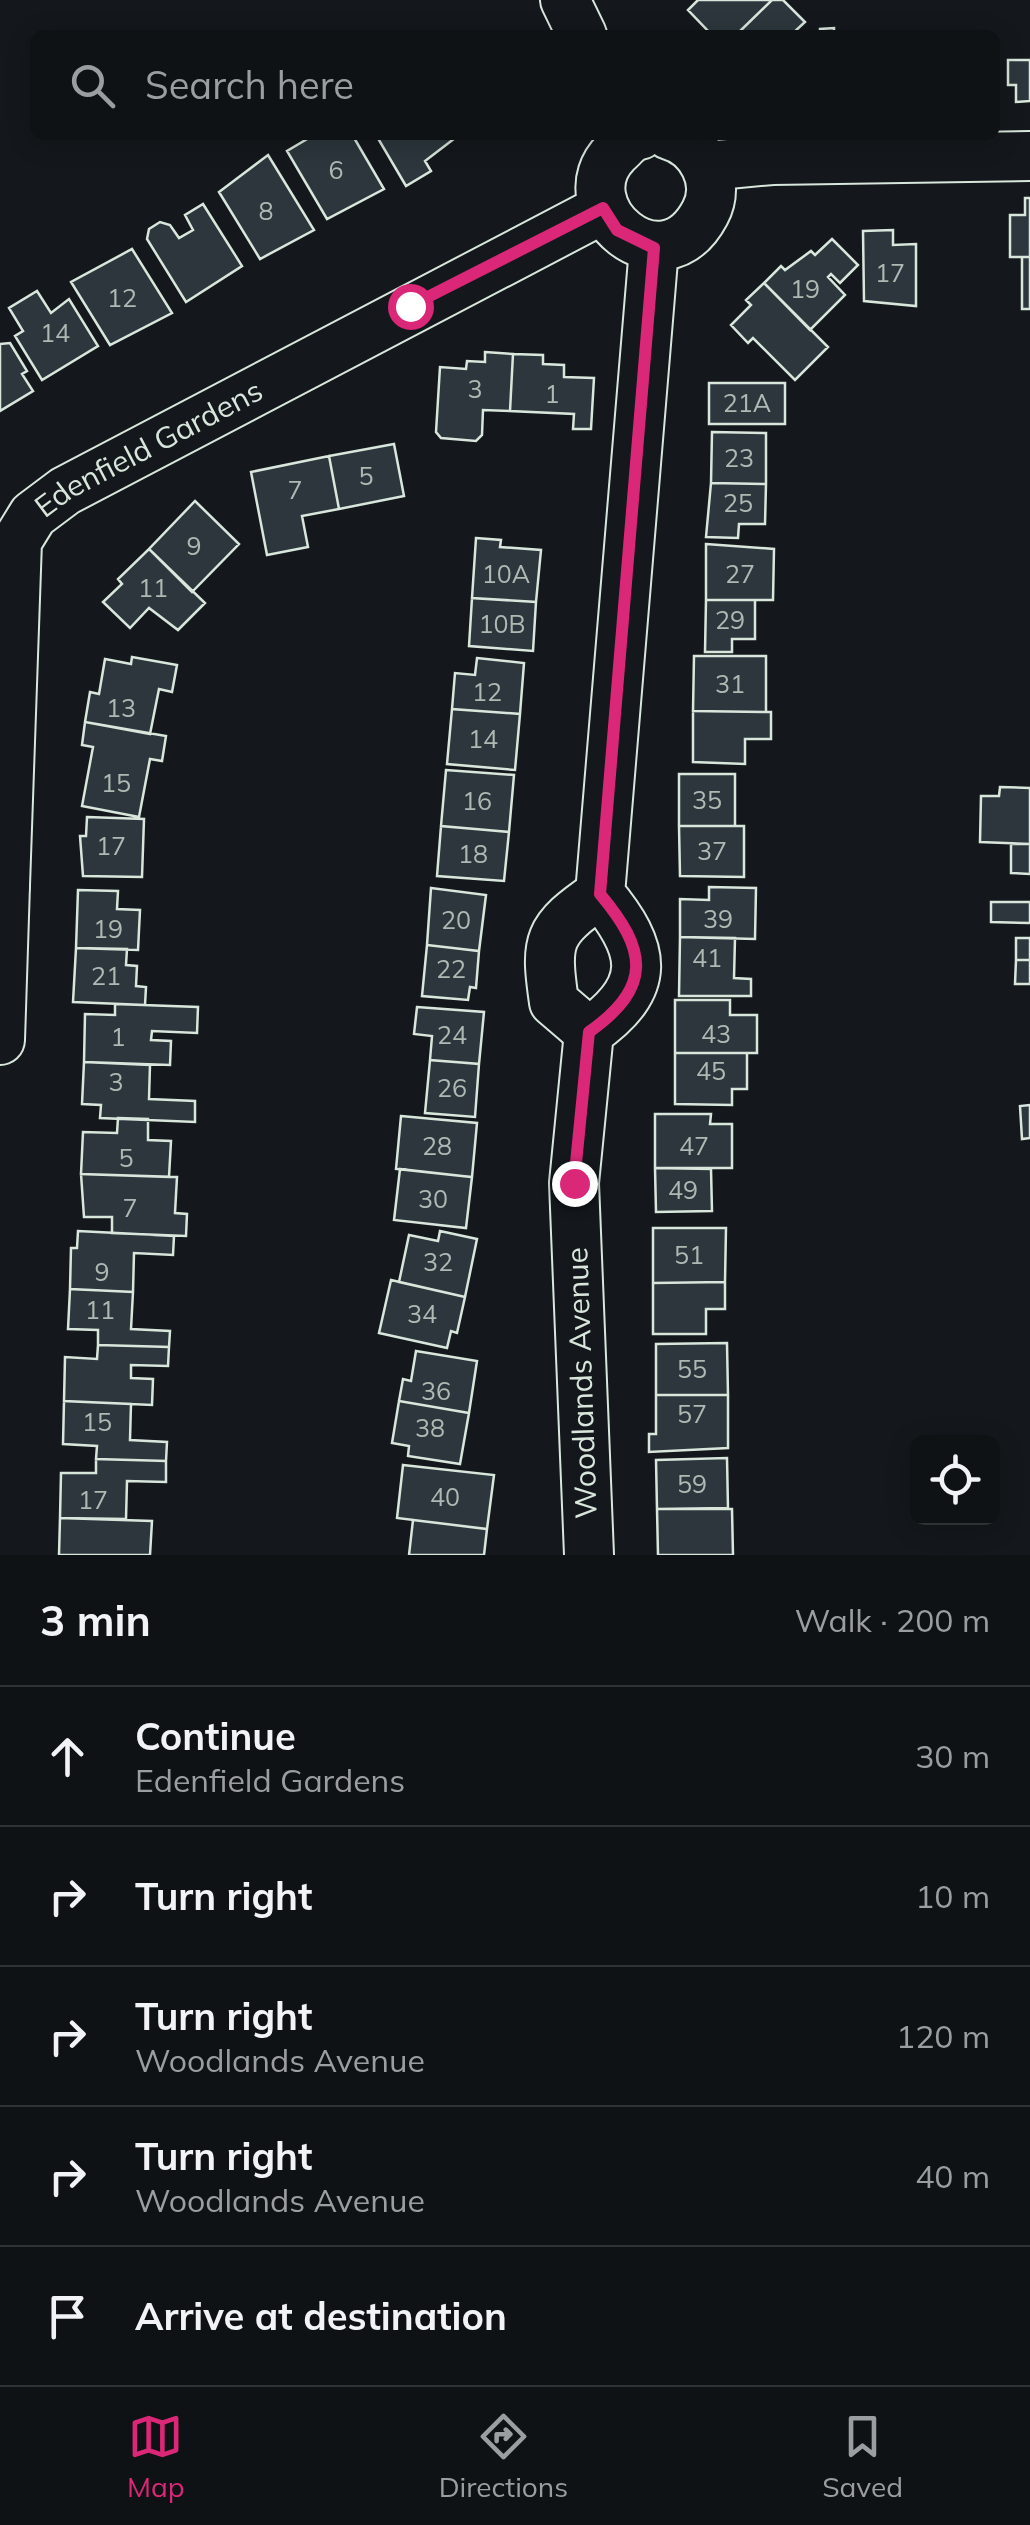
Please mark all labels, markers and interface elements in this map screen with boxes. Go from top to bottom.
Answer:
search box [30,30,1000,140]
icon: search [65,58,120,113]
text: Search here [145,61,354,109]
house number: 6 [328,154,344,185]
house number: 8 [258,195,274,226]
house number: 17 [875,257,905,288]
house number: 19 [790,273,820,304]
house number: 12 [107,282,137,313]
route start [388,284,434,330]
house number: 14 [40,317,70,348]
street label: Edenfield Gardens [27,371,269,525]
house number: 3 [467,373,483,404]
house number: 1 [544,378,560,409]
house number: 21A [723,387,771,418]
house number: 23 [724,442,754,473]
house number: 5 [358,460,374,491]
house number: 7 [287,474,303,505]
house number: 25 [723,487,753,518]
house number: 9 [186,530,202,561]
house number: 10A [482,558,530,589]
house number: 27 [725,558,755,589]
house number: 11 [138,572,168,603]
house number: 29 [715,604,745,635]
house number: 10B [478,608,526,639]
house number: 31 [715,668,745,699]
house number: 12 [472,676,502,707]
house number: 13 [106,692,136,723]
house number: 14 [468,723,498,754]
house number: 15 [101,767,131,798]
house number: 35 [692,784,722,815]
house number: 16 [462,785,492,816]
house number: 17 [96,830,126,861]
house number: 37 [697,835,727,866]
house number: 18 [458,838,488,869]
house number: 39 [703,903,733,934]
house number: 20 [441,904,471,935]
house number: 19 [93,913,123,944]
house number: 41 [692,942,722,973]
house number: 22 [436,953,466,984]
house number: 21 [91,960,121,991]
house number: 43 [701,1018,731,1049]
house number: 24 [437,1019,467,1050]
house number: 1 [110,1021,126,1052]
house number: 45 [696,1055,726,1086]
house number: 3 [108,1066,124,1097]
house number: 26 [437,1072,467,1103]
house number: 28 [422,1130,452,1161]
house number: 47 [679,1130,709,1161]
house number: 5 [118,1142,134,1173]
route end [552,1161,598,1207]
house number: 49 [668,1174,698,1205]
house number: 30 [418,1183,448,1214]
house number: 7 [122,1192,138,1223]
house number: 51 [674,1239,704,1270]
house number: 32 [423,1246,453,1277]
street label: Woodlands Avenue [557,1247,605,1520]
house number: 9 [94,1256,110,1287]
house number: 11 [85,1294,115,1325]
house number: 34 [407,1298,437,1329]
house number: 55 [677,1353,707,1384]
house number: 36 [421,1375,451,1406]
house number: 57 [677,1398,707,1429]
house number: 15 [82,1406,112,1437]
house number: 38 [415,1412,445,1443]
map controls [910,1435,1000,1525]
button: locate [910,1435,1000,1525]
house number: 59 [677,1468,707,1499]
house number: 40 [430,1481,460,1512]
house number: 17 [78,1484,108,1515]
text: 3 min [40,1594,151,1647]
text: Walk · 200 m [795,1600,990,1640]
text: Continue [135,1712,296,1760]
icon: ahead [40,1729,95,1784]
text: 30 m [915,1736,990,1776]
text: Edenfield Gardens [135,1760,405,1800]
icon: right [40,1869,95,1924]
text: Turn right [135,1872,312,1920]
text: 10 m [915,1876,990,1916]
text: Turn right [135,1992,312,2040]
icon: right [40,2009,95,2064]
text: 120 m [896,2016,990,2056]
text: Woodlands Avenue [135,2040,425,2080]
text: Turn right [135,2132,312,2180]
icon: right [40,2149,95,2204]
text: 40 m [915,2156,990,2196]
text: Woodlands Avenue [135,2180,425,2220]
icon: arrive [40,2289,95,2344]
text: Arrive at destination [135,2292,507,2340]
tab: Map [127,2409,185,2504]
tab: Directions [439,2409,568,2504]
tab: Saved [822,2409,903,2504]

